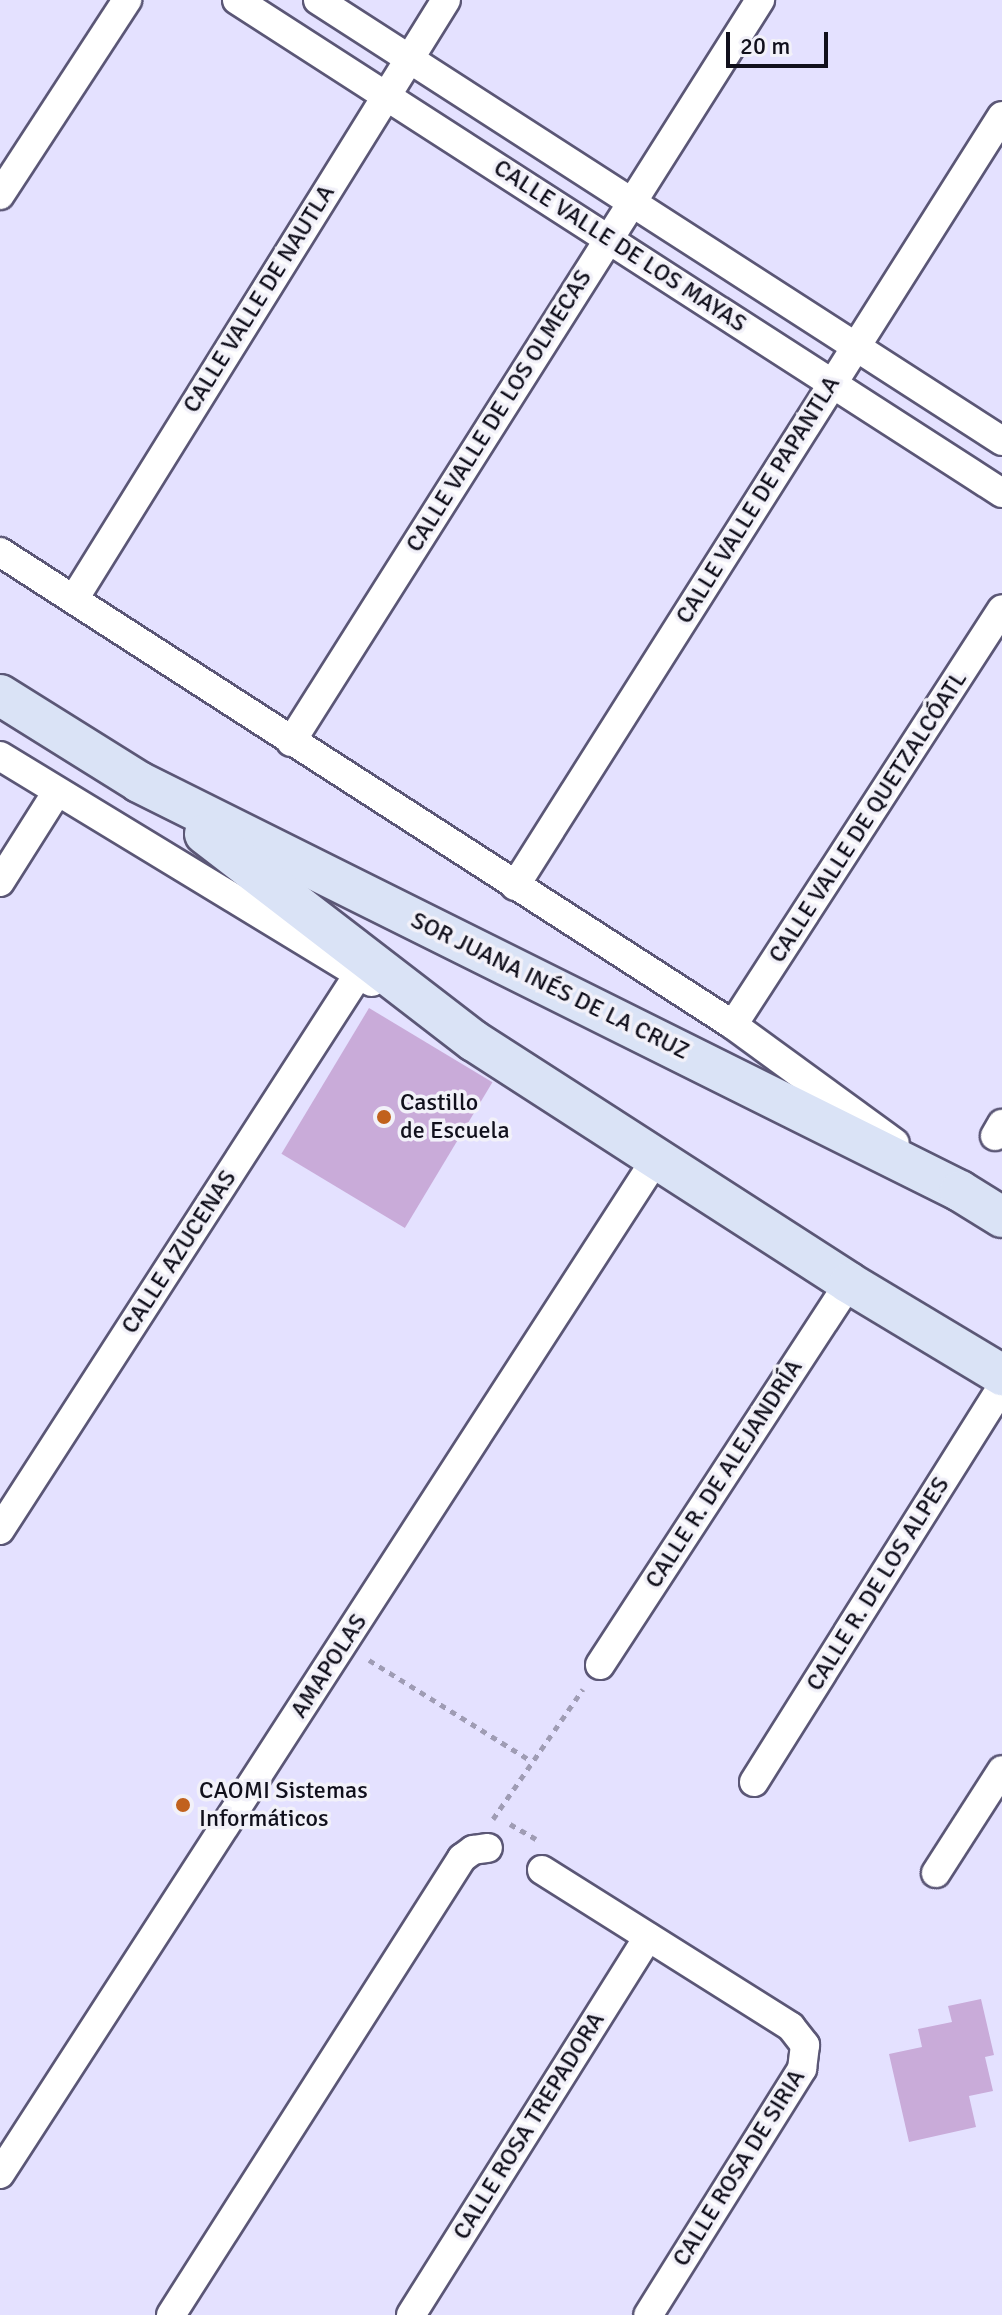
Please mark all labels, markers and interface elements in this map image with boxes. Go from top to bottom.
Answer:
scale bar [730,16,832,66]
text: 20 m [740,31,790,61]
street label: CALLE VALLE DE LOS MAYAS [488,153,752,339]
street label: CALLE VALLE DE NAUTLA [177,180,341,418]
street label: CALLE VALLE DE LOS OLMECAS [400,265,598,557]
street label: CALLE VALLE DE PAPANTLA [670,371,846,629]
street label: CALLE VALLE DE QUETZALCÓATL [763,666,973,968]
street label: SOR JUANA INÉS DE LA CRUZ [406,906,694,1066]
place label: Castillo de Escuela [400,1089,510,1145]
marker: Castillo de Escuela [375,1108,393,1126]
street label: CALLE AZUCENAS [115,1165,243,1339]
street label: CALLE R. DE ALEJANDRÍA [639,1354,809,1594]
street label: CALLE R. DE LOS ALPES [800,1472,956,1696]
street label: AMAPOLAS [285,1608,373,1724]
place label: CAOMI Sistemas Informáticos [199,1777,368,1833]
marker: CAOMI Sistemas Informáticos [174,1796,192,1814]
street label: CALLE ROSA TREPADORA [447,2007,611,2245]
street label: CALLE ROSA DE SIRIA [667,2064,811,2272]

